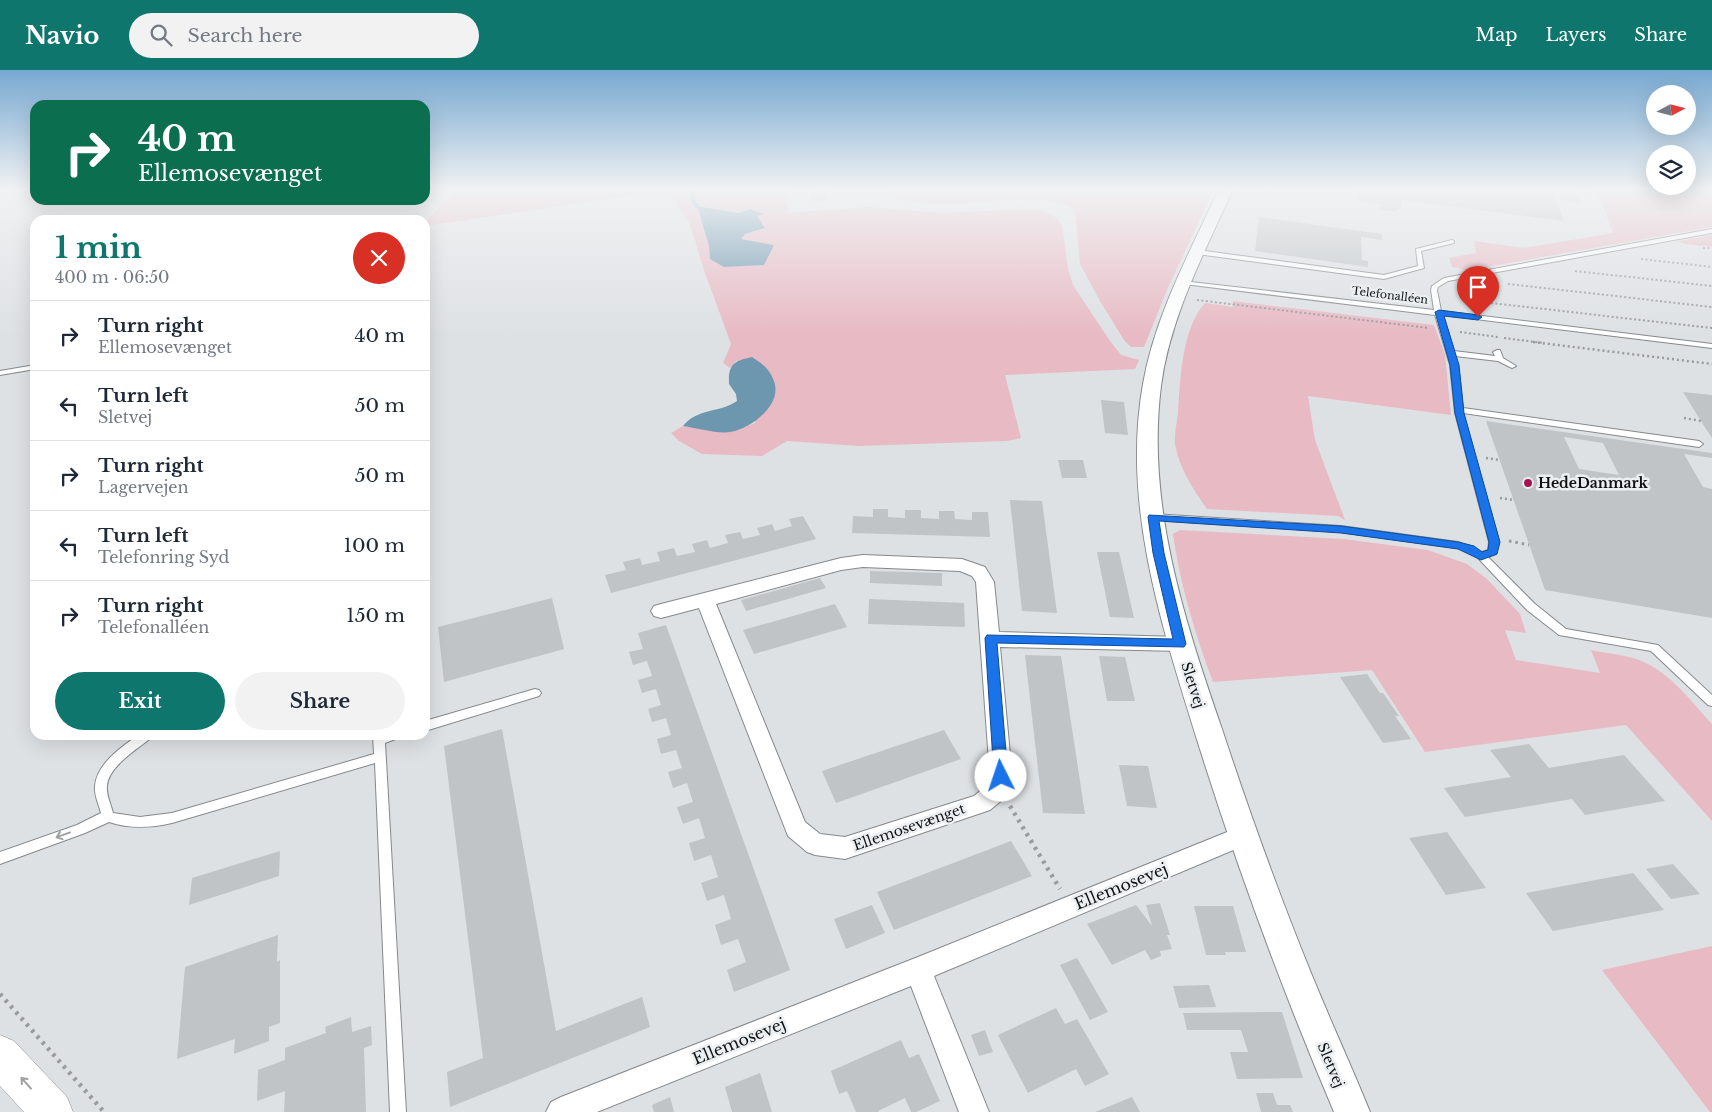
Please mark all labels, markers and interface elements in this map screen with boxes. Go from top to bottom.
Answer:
search box [129,13,479,58]
text: Navio [25,21,99,50]
icon: search [147,21,175,49]
text: Search here [187,24,302,47]
text: Map [1476,24,1517,46]
text: Layers [1545,24,1606,46]
text: Share [1634,24,1687,46]
north arrow [1646,85,1696,135]
map controls [1646,85,1696,195]
text: 40 m [138,117,236,160]
icon: right [55,120,120,185]
button: layers [1646,145,1696,195]
text: Ellemosevænget [138,160,322,187]
text: 1 min [55,229,142,266]
button: close [353,232,405,284]
pin [1457,266,1499,317]
text: 400 m · 06:50 [55,267,170,287]
icon: arrive [1464,273,1492,301]
street label: Telefonalléen [1351,283,1429,307]
text: Turn right [98,314,204,337]
icon: right [55,322,83,350]
text: 40 m [354,324,405,347]
text: Ellemosevænget [98,337,232,357]
text: Turn left [98,384,189,407]
icon: left [55,392,83,420]
text: 50 m [355,394,405,417]
text: Sletvej [98,407,152,427]
text: Turn right [98,454,204,477]
icon: right [55,462,83,490]
text: 50 m [355,464,405,487]
place label: HedeDanmark [1538,474,1648,492]
text: Lagervejen [98,477,188,497]
marker: HedeDanmark [1522,477,1534,489]
text: Turn left [98,524,189,547]
icon: left [55,532,83,560]
text: 100 m [344,534,405,557]
text: Telefonring Syd [98,547,229,567]
text: Turn right [98,594,204,617]
icon: right [55,602,83,630]
text: 150 m [346,604,405,627]
text: Telefonalléen [98,617,209,637]
street label: Sletvej [1177,660,1209,710]
button: Exit [55,672,225,730]
button: Share [235,672,405,730]
position arrow [974,749,1026,801]
street label: Ellemosevænget [851,799,968,855]
one-way arrow [56,831,71,840]
street label: Ellemosevej [1072,858,1170,914]
street label: Ellemosevej [690,1013,788,1069]
street label: Sletvej [1313,1040,1349,1090]
one-way arrow [20,1077,32,1090]

